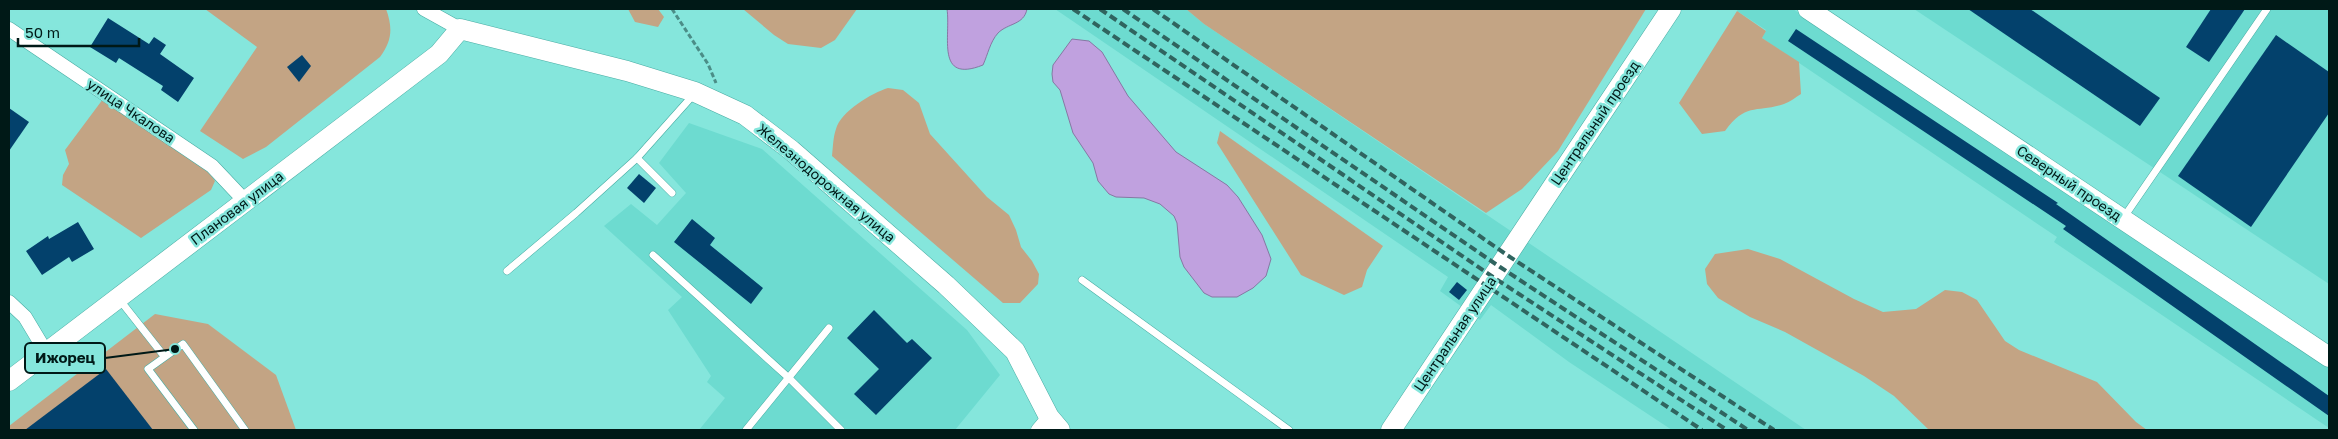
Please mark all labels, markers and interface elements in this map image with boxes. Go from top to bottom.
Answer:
scale bar [18,15,139,47]
text: 50 m [25,23,60,41]
street label: Центральный проезд [1547,57,1643,188]
street label: улица Чкалова [84,75,178,146]
street label: Железнодорожная улица [754,120,899,245]
street label: Северный проезд [2014,141,2125,224]
street label: Плановая улица [187,167,286,248]
street label: Центральная улица [1410,273,1499,394]
callout: Ижорец [25,343,105,373]
text: Ижорец [35,348,95,366]

